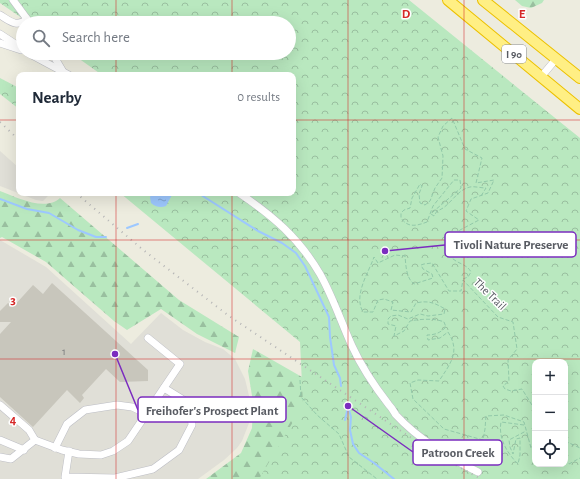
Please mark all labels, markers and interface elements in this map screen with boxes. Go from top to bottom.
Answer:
text: D [402,8,411,21]
text: E [519,8,526,21]
search box [16,16,296,60]
icon: search [30,27,52,49]
text: Search here [62,30,130,45]
road number: I 90 [502,45,526,63]
text: Nearby [32,89,82,106]
text: 0 results [237,91,280,104]
callout: Tivoli Nature Preserve [445,232,576,257]
text: Tivoli Nature Preserve [454,239,568,252]
street label: The Trail [472,276,508,312]
text: 3 [10,294,16,307]
house number: 1 [62,347,66,357]
map controls [532,359,568,467]
button: + [532,359,568,395]
button: − [532,395,568,431]
callout: Freihofer's Prospect Plant [138,397,286,422]
text: Freihofer's Prospect Plant [146,405,279,418]
text: 4 [10,414,17,427]
button: locate [532,431,568,467]
callout: Patroon Creek [413,440,502,465]
text: Patroon Creek [421,447,495,460]

